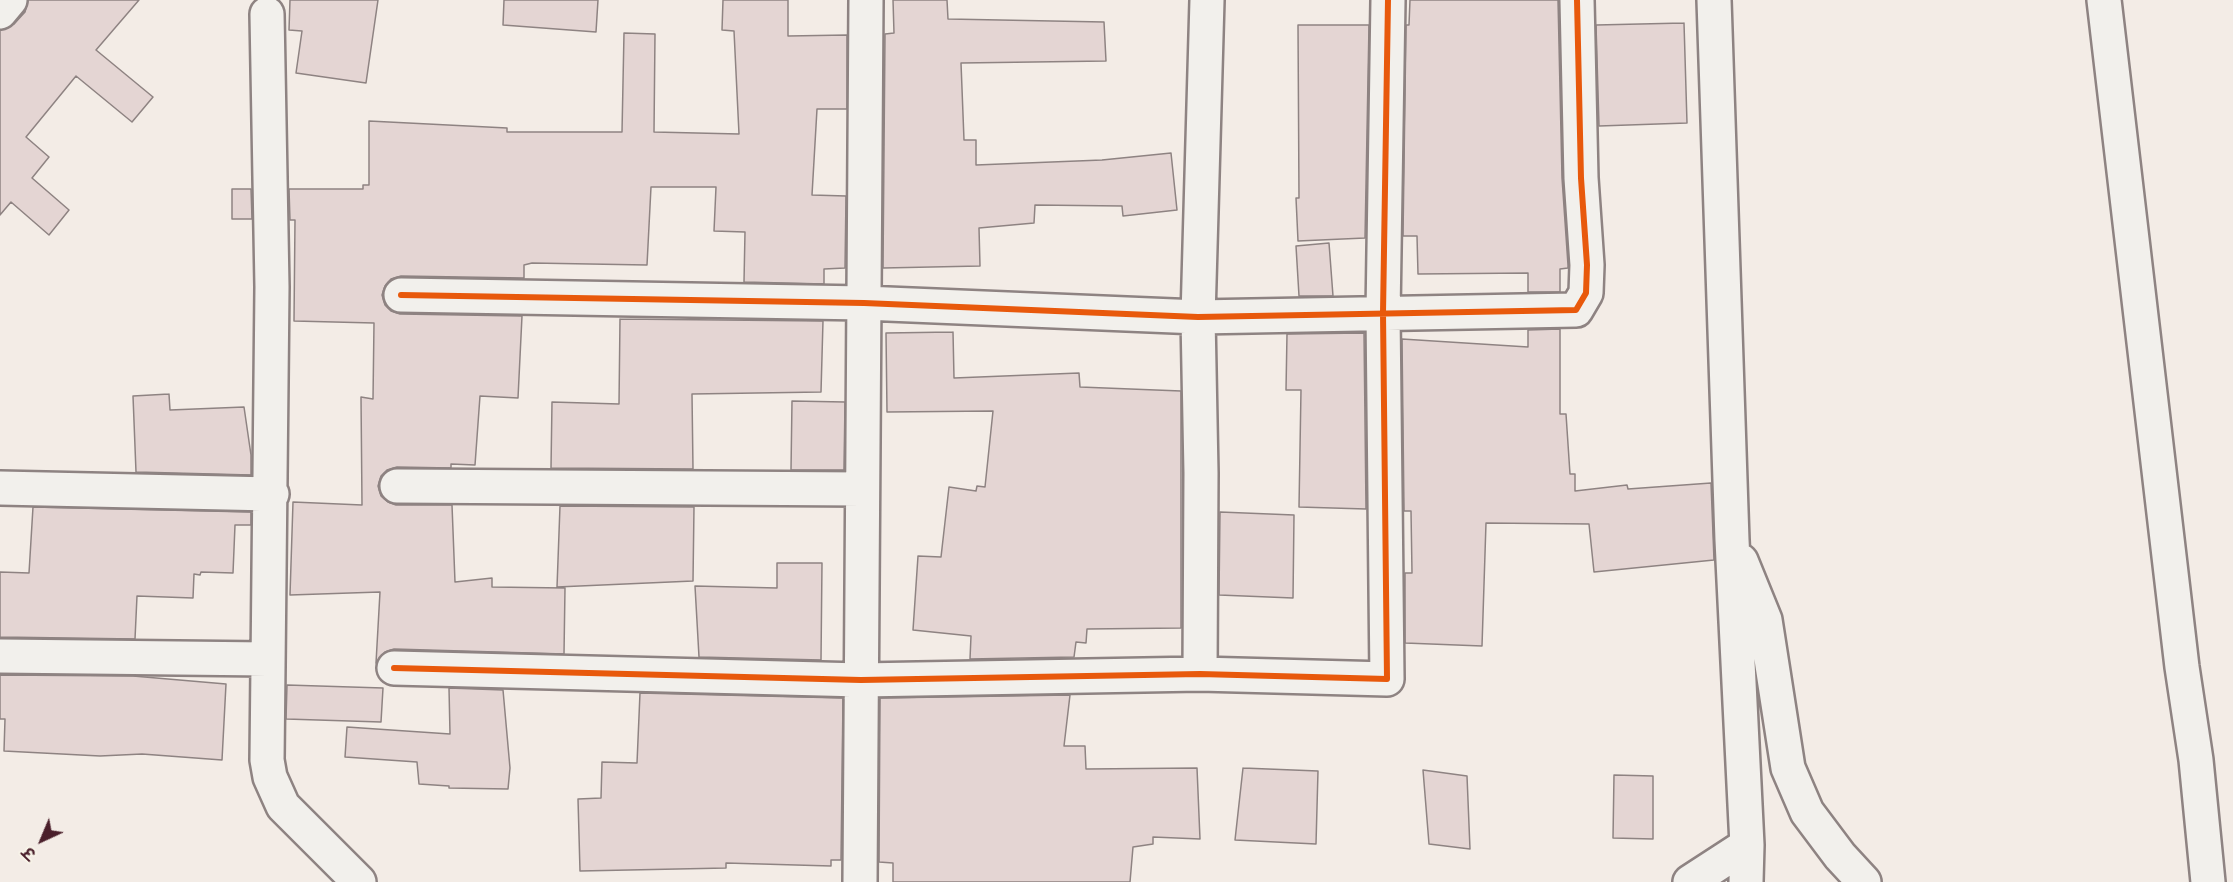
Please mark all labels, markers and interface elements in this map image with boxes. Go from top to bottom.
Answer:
north arrow [12,810,72,870]
text: उ [19,842,40,864]

